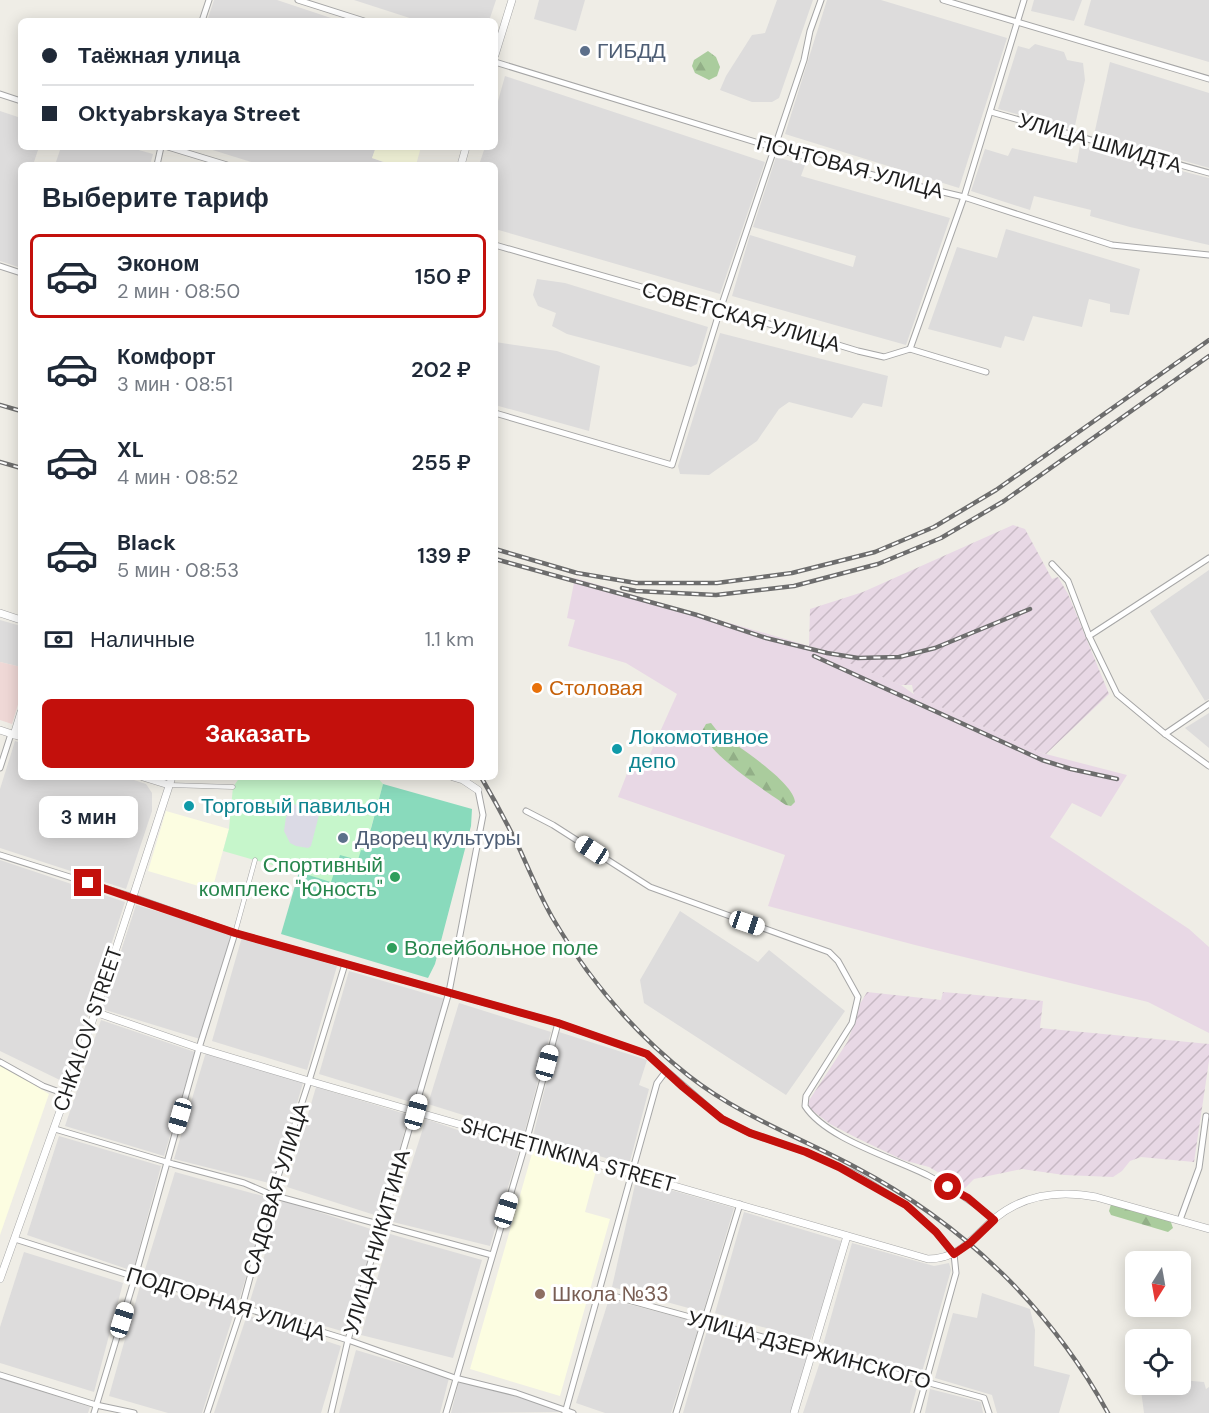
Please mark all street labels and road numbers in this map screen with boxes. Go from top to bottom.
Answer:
street label: УЛИЦА ШМИДТА [1015,106,1185,180]
street label: ПОЧТОВАЯ УЛИЦА [753,129,947,205]
street label: СОВЕТСКАЯ УЛИЦА [639,275,843,359]
street label: CHKALOV STREET [47,943,129,1115]
street label: САДОВАЯ УЛИЦА [236,1099,316,1279]
street label: SHCHETINKINA STREET [458,1111,679,1199]
street label: УЛИЦА НИКИТИНА [337,1146,417,1338]
street label: ПОДГОРНАЯ УЛИЦА [123,1260,329,1348]
street label: УЛИЦА ДЗЕРЖИНСКОГО [684,1304,934,1396]

